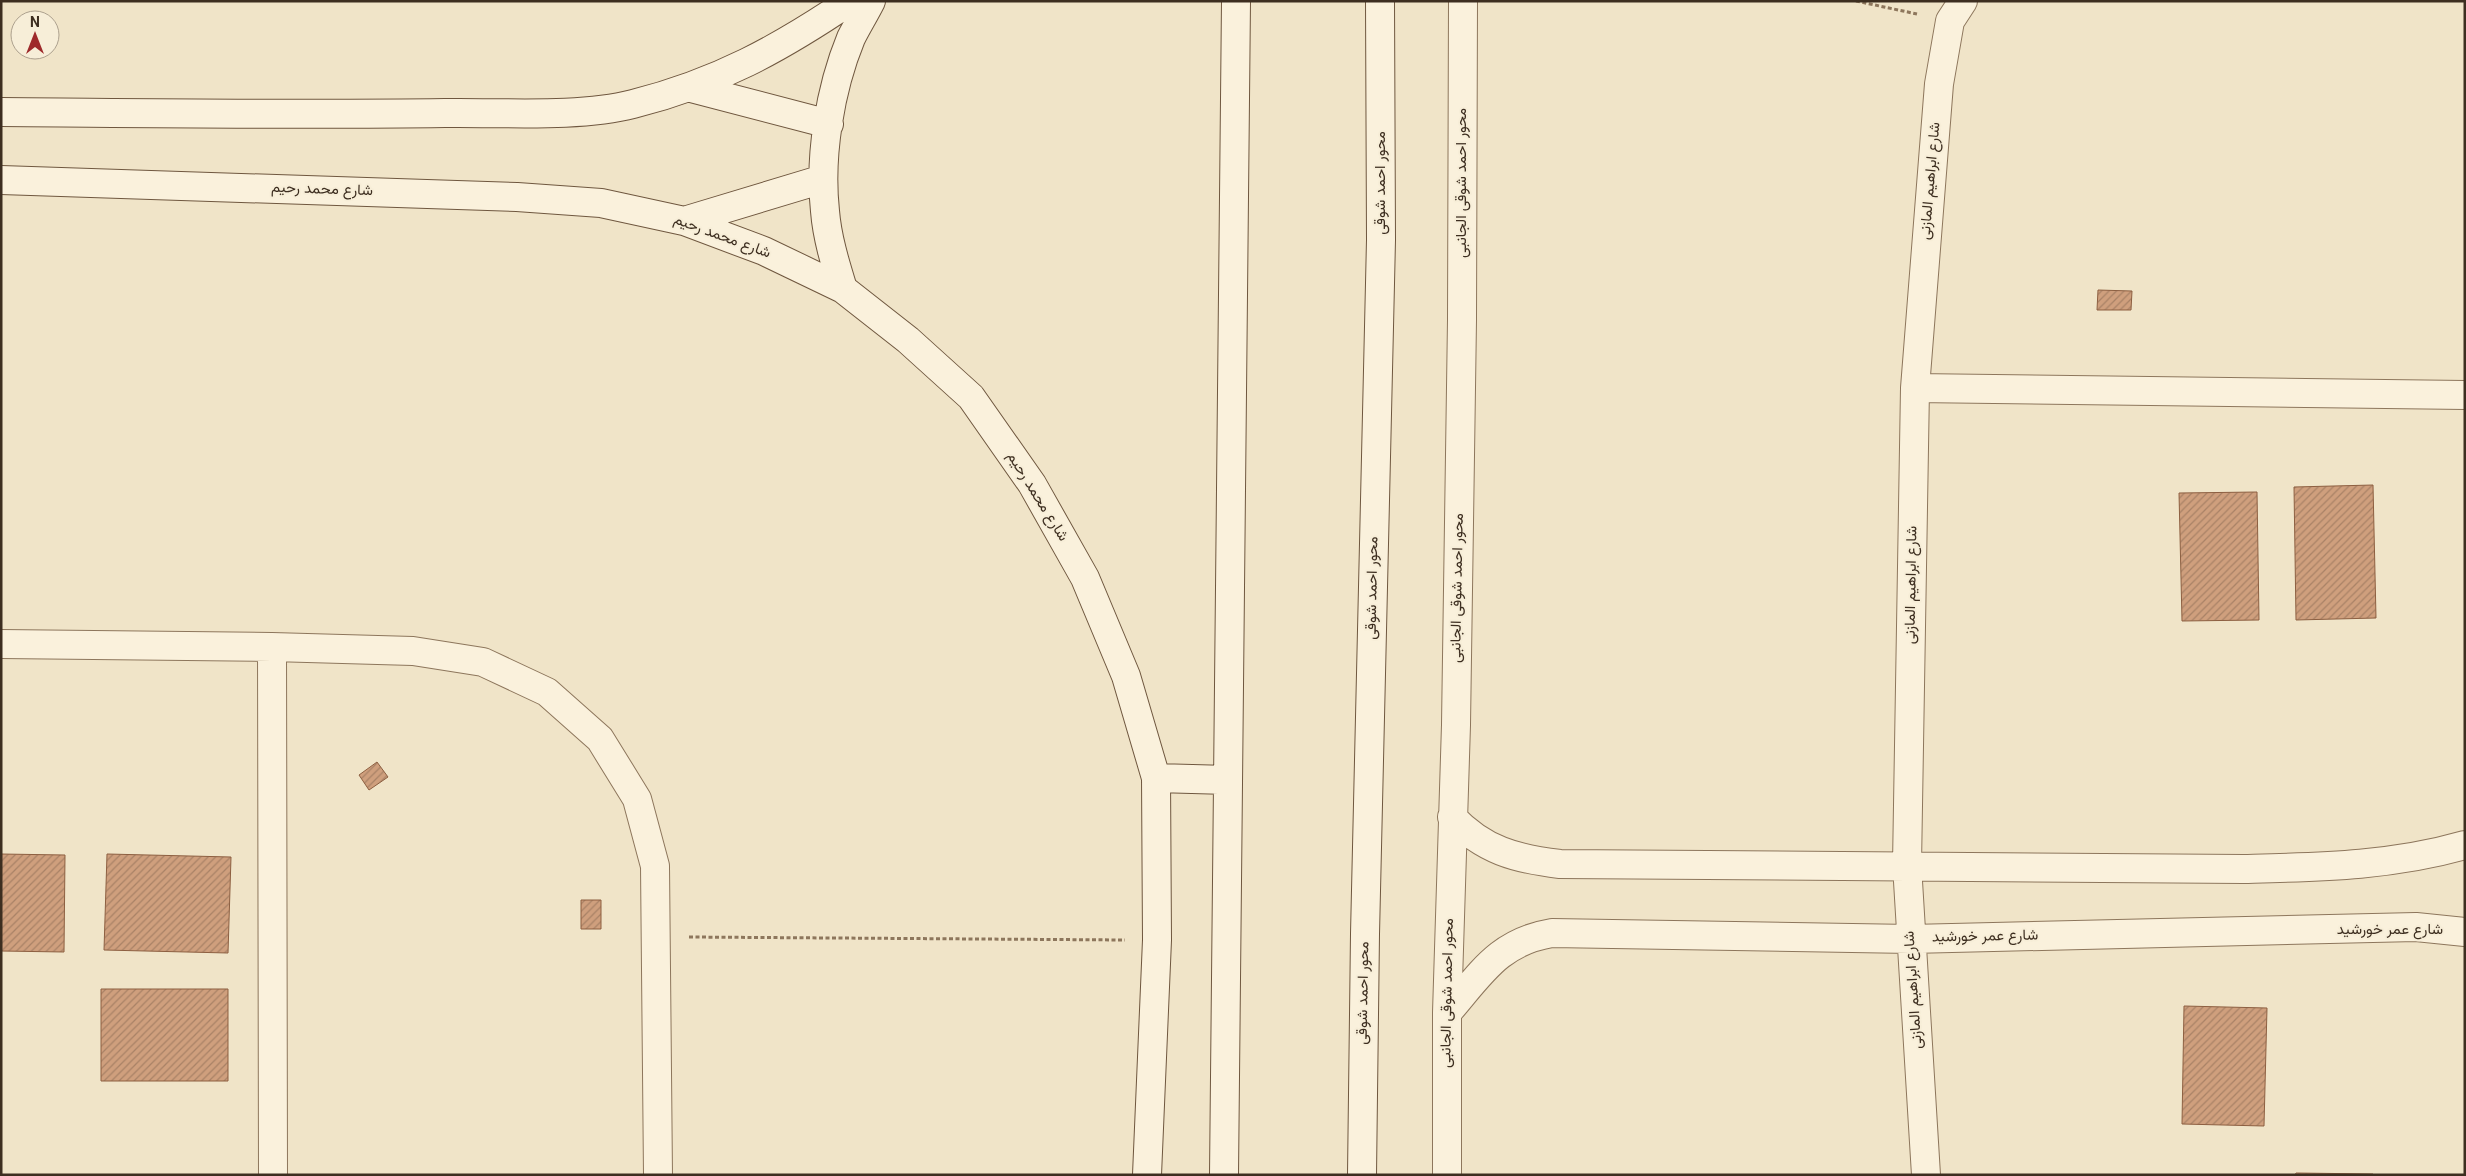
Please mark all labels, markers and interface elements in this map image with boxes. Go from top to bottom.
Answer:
north arrow [10,10,60,60]
text: N [30,13,40,35]
street label: محور احمد شوقى الجانبى [1451,108,1474,258]
street label: شارع ابراهيم المازنى [1914,121,1948,241]
street label: محور احمد شوقى [1370,131,1393,235]
street label: شارع محمد رحيم [271,177,374,203]
street label: شارع محمد رحيم [670,209,774,265]
street label: شارع محمد رحيم [1000,448,1074,546]
street label: محور احمد شوقى الجانبى [1445,513,1471,663]
street label: شارع ابراهيم المازنى [1899,526,1925,644]
street label: محور احمد شوقى [1361,536,1385,640]
street label: محور احمد شوقى الجانبى [1435,918,1461,1068]
street label: شارع عمر خورشيد [2337,919,2443,942]
street label: شارع عمر خورشيد [1932,925,2039,949]
street label: شارع ابراهيم المازنى [1898,930,1930,1050]
street label: محور احمد شوقى [1352,941,1376,1045]

